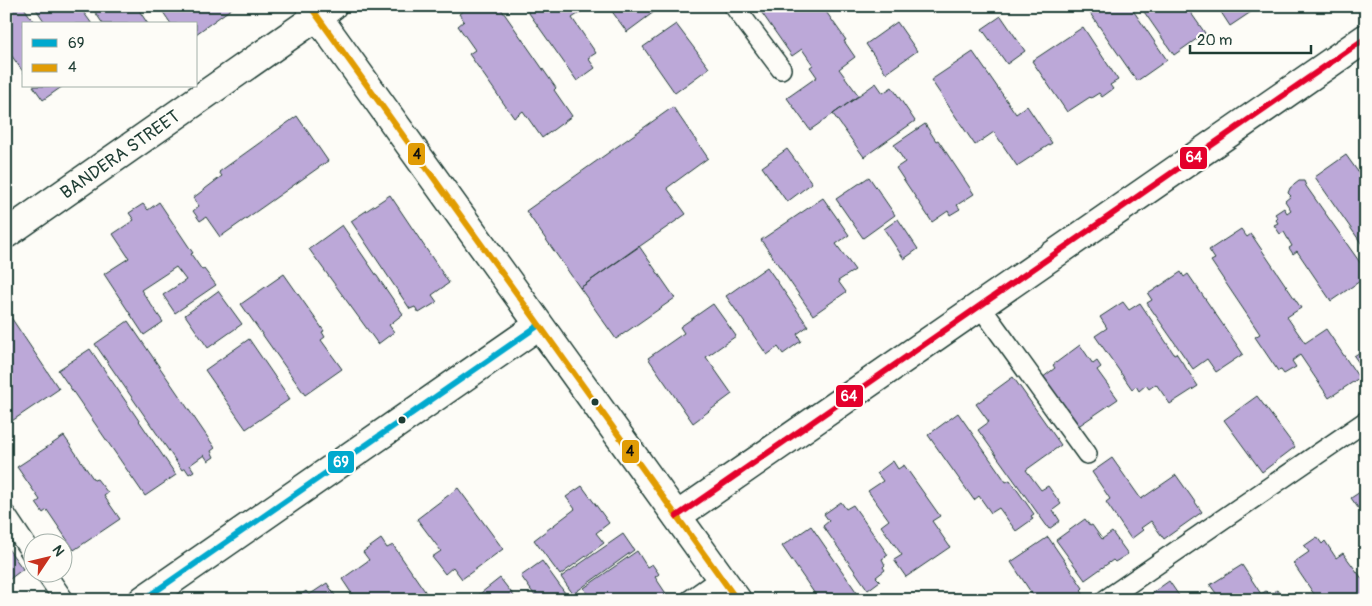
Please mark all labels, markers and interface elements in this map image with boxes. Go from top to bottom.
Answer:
legend [22,22,198,88]
scale bar [1190,22,1311,54]
text: 20 m [1197,31,1232,50]
text: 69 [68,34,84,53]
text: 4 [68,58,77,77]
street label: BANDERA STREET [56,105,184,204]
line badge: 4 [407,142,426,166]
text: 4 [413,146,422,163]
line badge: 64 [1179,146,1208,170]
text: 64 [1186,149,1203,166]
line badge: 64 [835,384,864,408]
text: 64 [841,388,858,405]
unlabelled marker [590,397,600,407]
unlabelled marker [397,415,407,425]
line badge: 4 [621,439,640,464]
text: 4 [626,443,635,460]
line badge: 69 [327,450,355,474]
text: 69 [333,454,349,471]
north arrow [22,534,72,584]
text: N [49,542,68,560]

